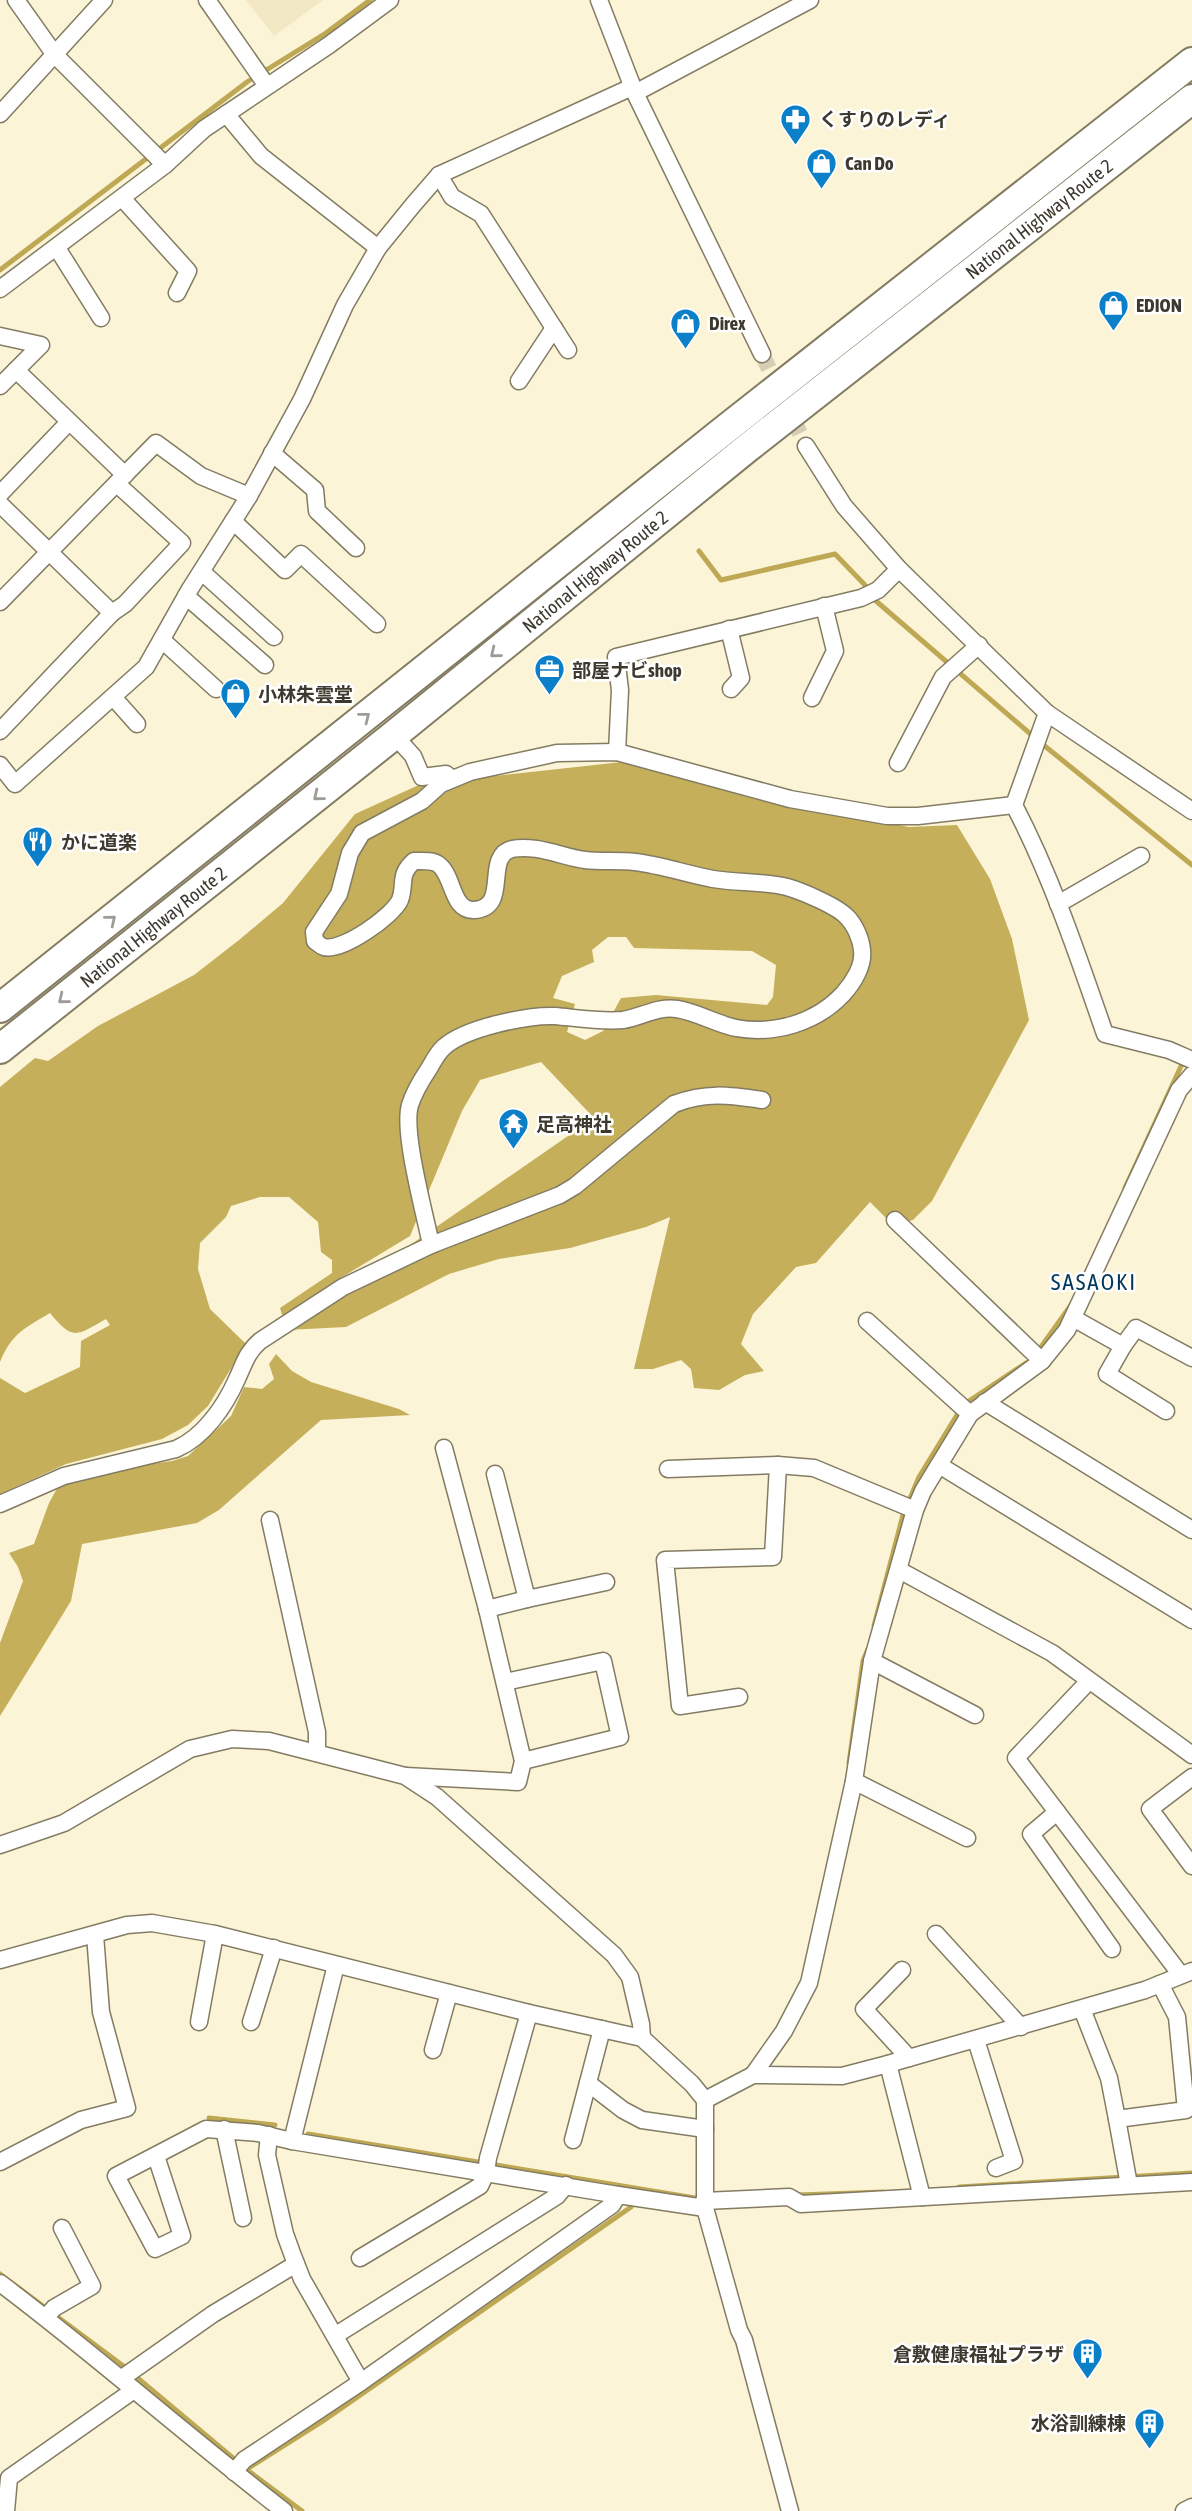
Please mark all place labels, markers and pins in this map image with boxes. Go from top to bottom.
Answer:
pharmacy icon: くすりのレディ [779,102,813,146]
place label: くすりのレディ [819,108,951,130]
shop icon: Can Do [805,146,839,190]
place label: Can Do [845,152,894,174]
shop icon: EDION [1096,288,1130,332]
place label: EDION [1136,294,1182,316]
shop icon: Direx [669,306,703,350]
place label: Direx [709,312,746,334]
office icon: 部屋ナビshop [532,653,566,697]
place label: 部屋ナビshop [572,659,682,681]
shop icon: 小林朱雲堂 [218,677,252,721]
place label: 小林朱雲堂 [258,683,353,705]
restaurant icon: かに道楽 [21,825,55,869]
place label: かに道楽 [61,831,137,853]
temple icon: 足高神社 [496,1107,530,1151]
place label: 足高神社 [536,1113,612,1135]
building icon: 倉敷健康福祉プラザ [1070,2337,1104,2381]
place label: 倉敷健康福祉プラザ [893,2343,1064,2365]
building icon: 水浴訓練棟 [1132,2406,1166,2450]
place label: 水浴訓練棟 [1031,2412,1126,2434]

